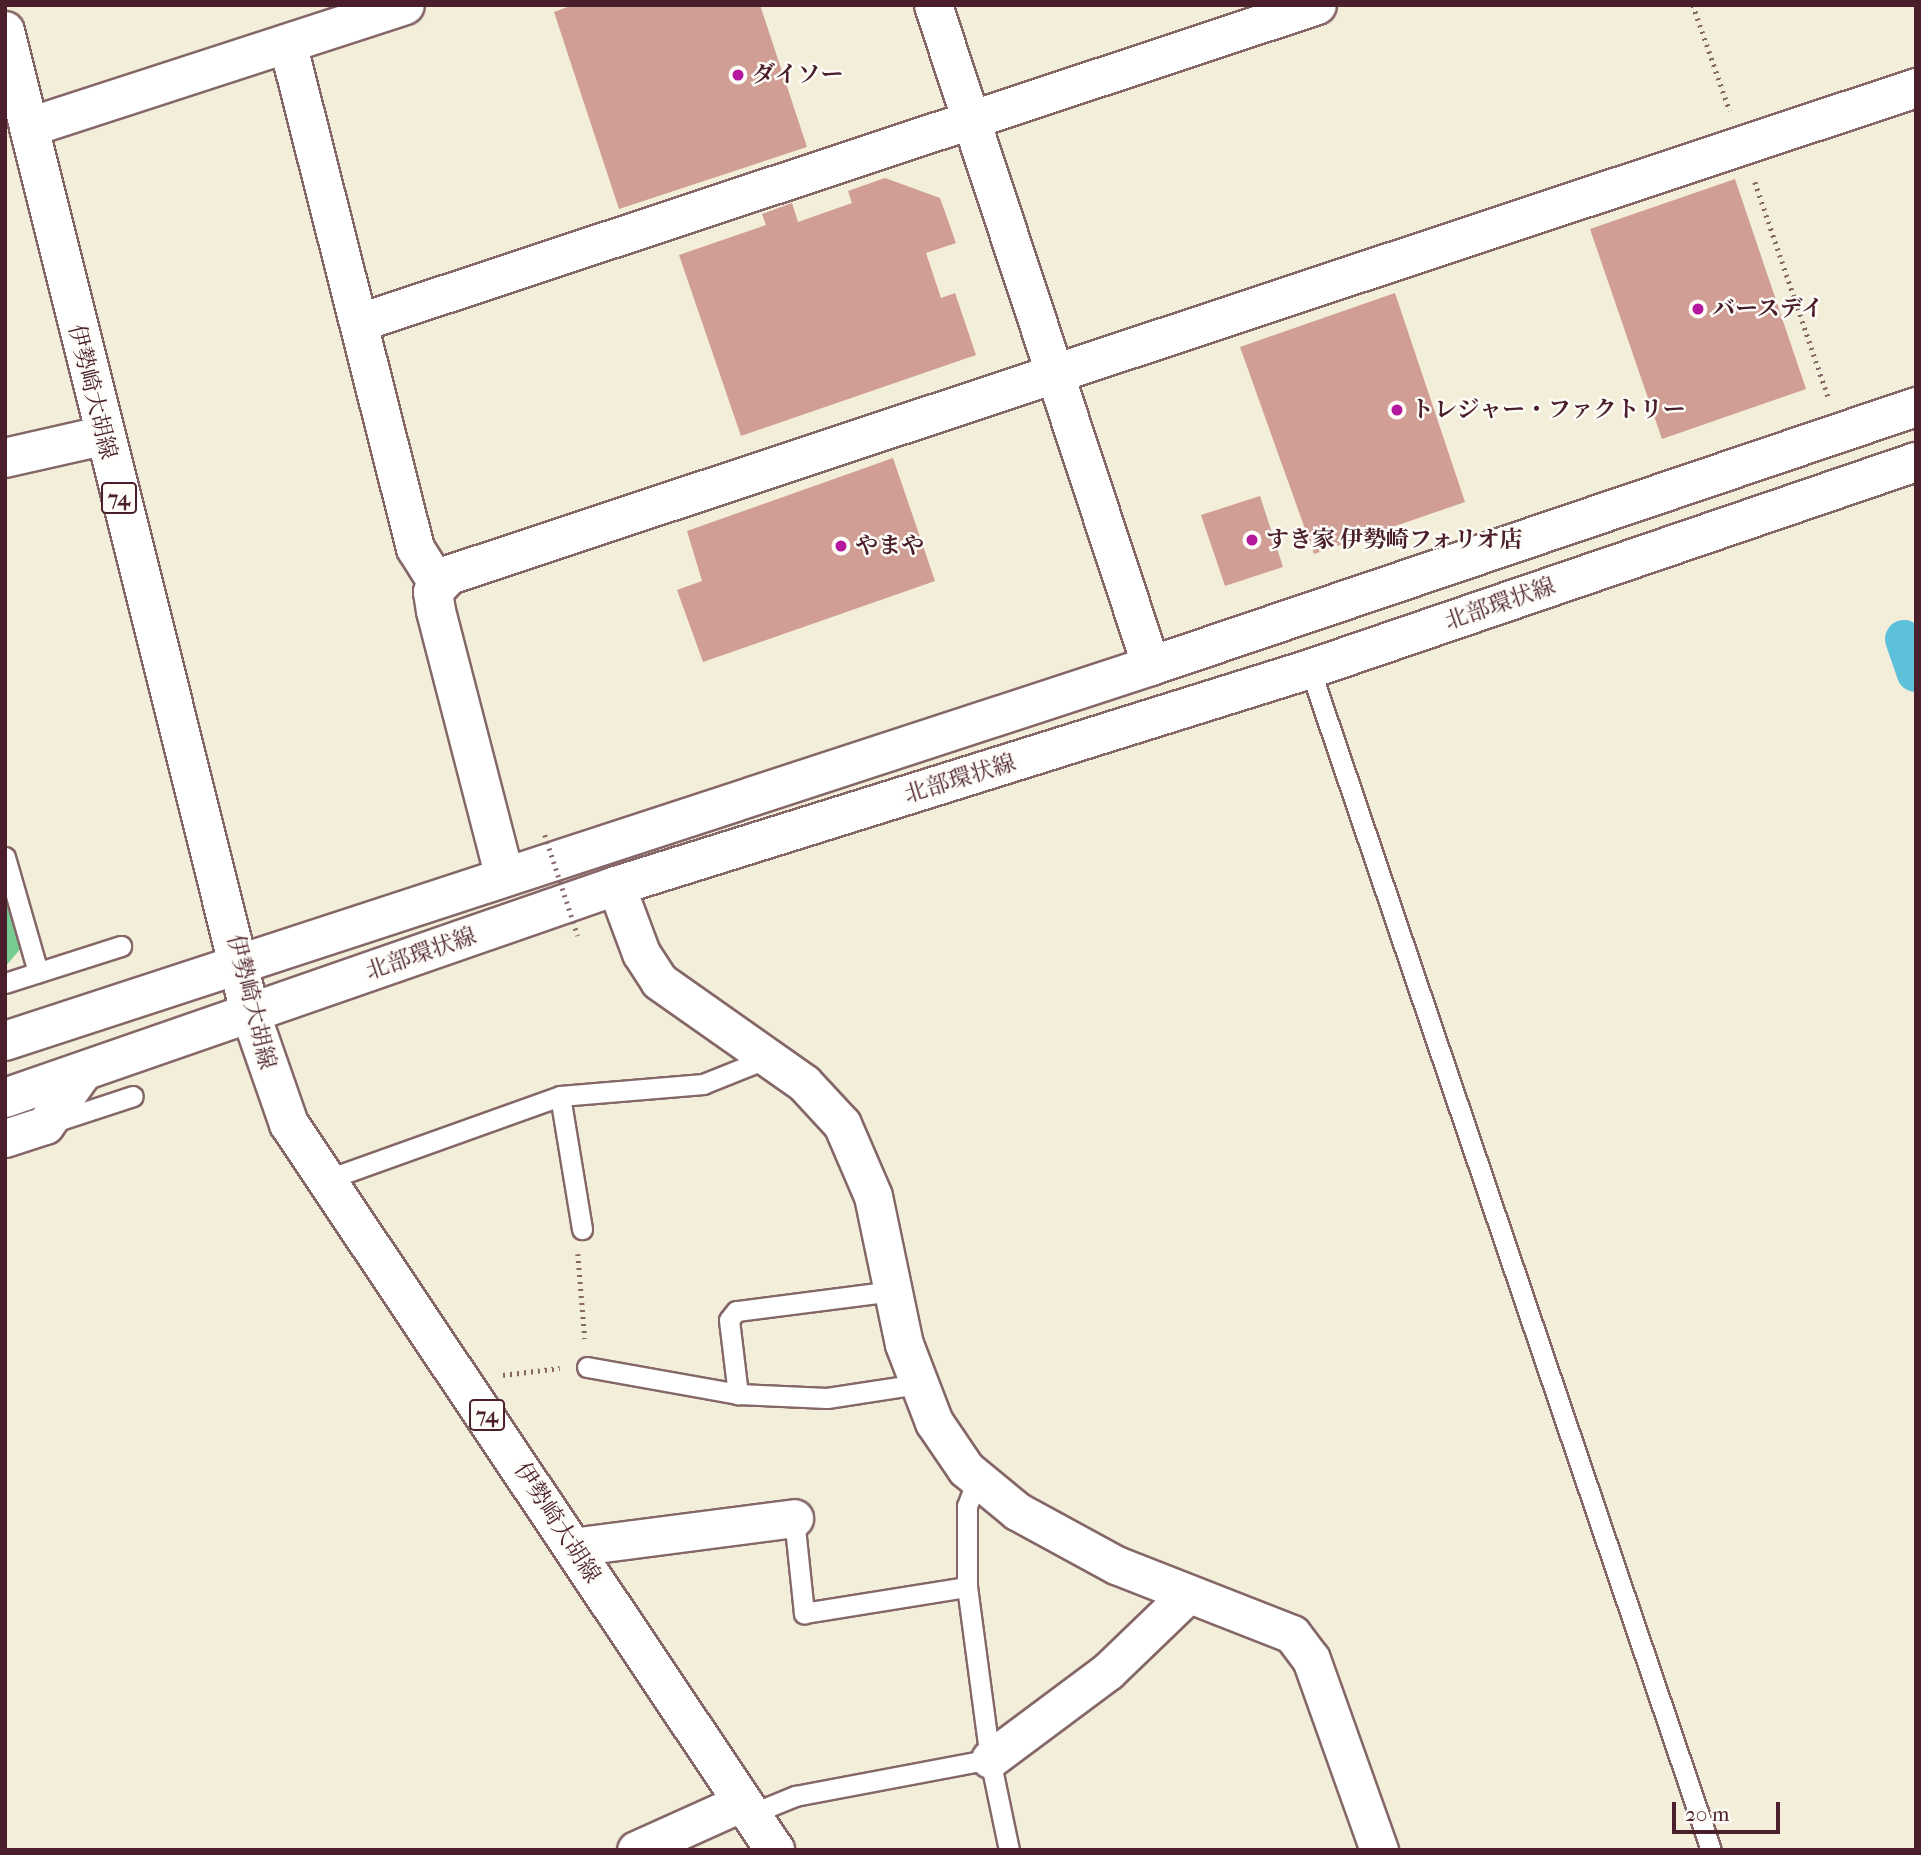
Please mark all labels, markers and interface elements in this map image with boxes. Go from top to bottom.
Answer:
place label: ダイソー [752,61,844,89]
marker: ダイソー [730,67,746,83]
place label: バースデイ [1712,295,1827,323]
marker: バースデイ [1690,301,1706,317]
street label: 伊勢崎大胡線 [62,322,122,462]
place label: トレジャー・ファクトリー [1411,396,1687,424]
marker: トレジャー・ファクトリー [1389,402,1405,418]
road number: 74 [100,480,138,516]
place label: すき家 伊勢崎フォリオ店 [1266,526,1524,554]
place label: やまや [855,532,924,560]
marker: すき家 伊勢崎フォリオ店 [1244,532,1260,548]
marker: やまや [833,538,849,554]
street label: 北部環状線 [1441,572,1559,636]
street label: 北部環状線 [901,749,1019,809]
street label: 北部環状線 [362,922,480,986]
street label: 伊勢崎大胡線 [221,932,281,1072]
road number: 74 [468,1398,506,1432]
street label: 伊勢崎大胡線 [508,1458,606,1588]
scale bar [1676,1788,1784,1832]
text: 20 m [1685,1802,1729,1826]

